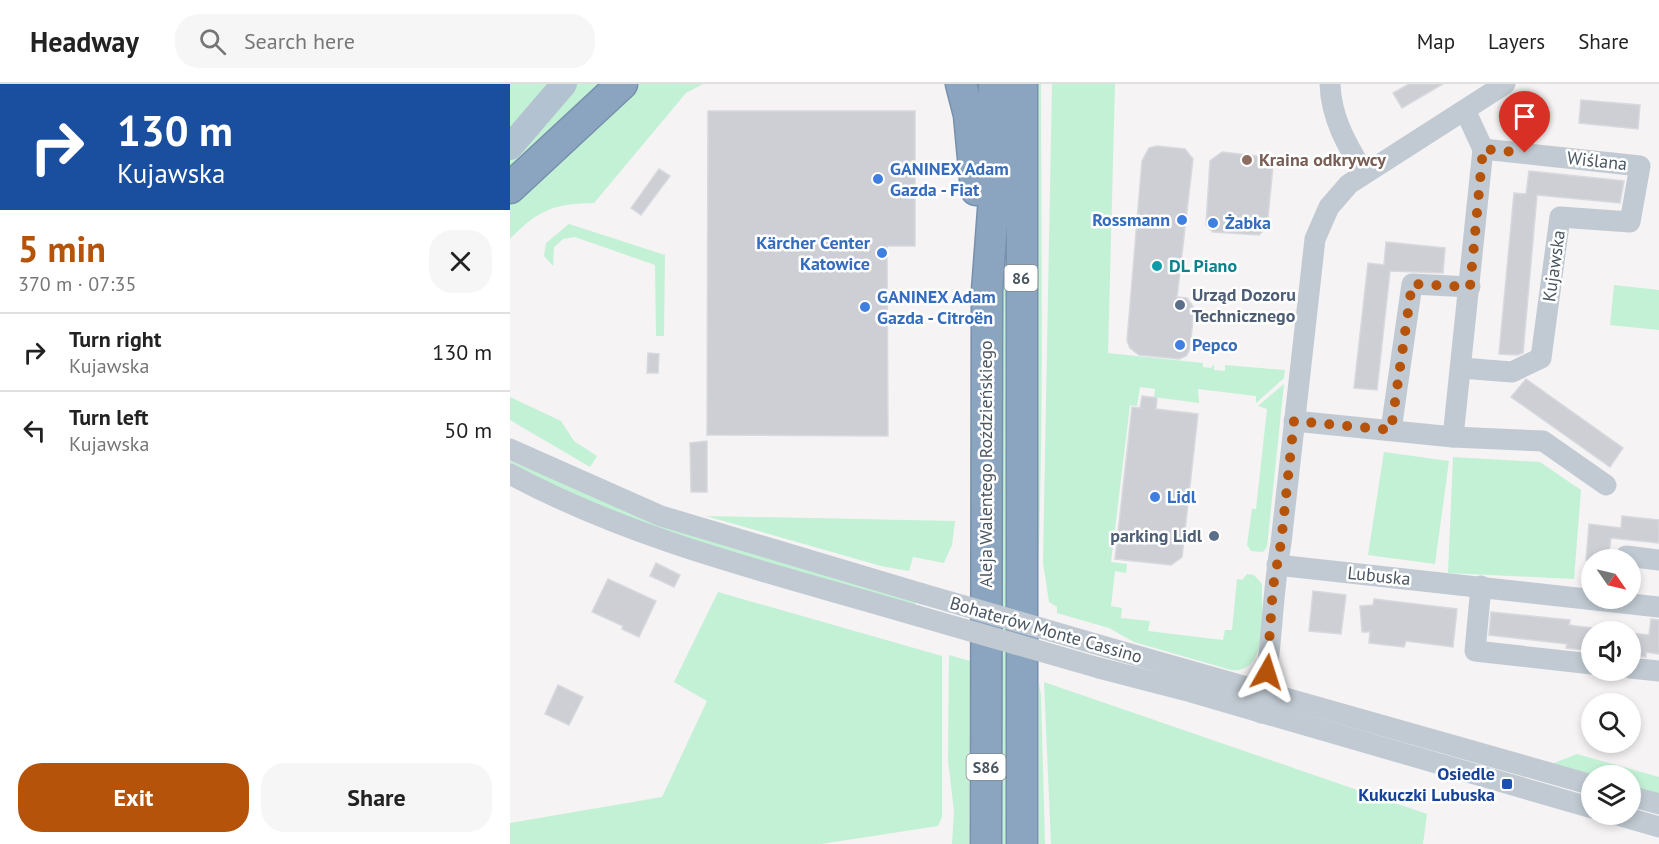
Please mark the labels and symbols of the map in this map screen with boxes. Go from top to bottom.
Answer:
pin [1499,91,1550,153]
street label: Wiślana [1566,146,1628,175]
place label: Kraina odkrywcy [1259,148,1386,171]
marker: Kraina odkrywcy [1240,153,1254,167]
place label: GANINEX Adam Gazda - Fiat [890,157,1009,201]
marker: GANINEX Adam Gazda - Fiat [871,172,885,186]
place label: Rossmann [1092,208,1170,231]
place label: Żabka [1225,211,1271,234]
marker: Rossmann [1175,213,1189,227]
marker: Żabka [1206,216,1220,230]
street label: Kujawska [1537,229,1570,303]
place label: Kärcher Center Katowice [756,231,871,275]
marker: Kärcher Center Katowice [875,246,889,260]
place label: DL Piano [1169,254,1237,277]
marker: DL Piano [1150,259,1164,273]
road number: 86 [1004,265,1038,291]
place label: Urząd Dozoru Technicznego [1192,283,1296,327]
place label: GANINEX Adam Gazda - Citroën [877,285,996,329]
marker: Urząd Dozoru Technicznego [1173,298,1187,312]
marker: GANINEX Adam Gazda - Citroën [858,300,872,314]
place label: Pepco [1192,333,1238,356]
marker: Pepco [1173,338,1187,352]
street label: Aleja Walentego Roździeńskiego [974,340,997,588]
place label: Lidl [1167,485,1197,508]
marker: Lidl [1148,490,1162,504]
place label: parking Lidl [1110,524,1203,547]
marker: parking Lidl [1207,529,1221,543]
north arrow [1581,549,1641,609]
street label: Lubuska [1346,561,1412,590]
street label: Bohaterów Monte Cassino [947,591,1145,668]
position arrow [1235,640,1299,704]
road number: S86 [966,754,1006,780]
place label: Osiedle Kukuczki Lubuska [1358,762,1495,806]
marker: Osiedle Kukuczki Lubuska [1500,777,1514,791]

